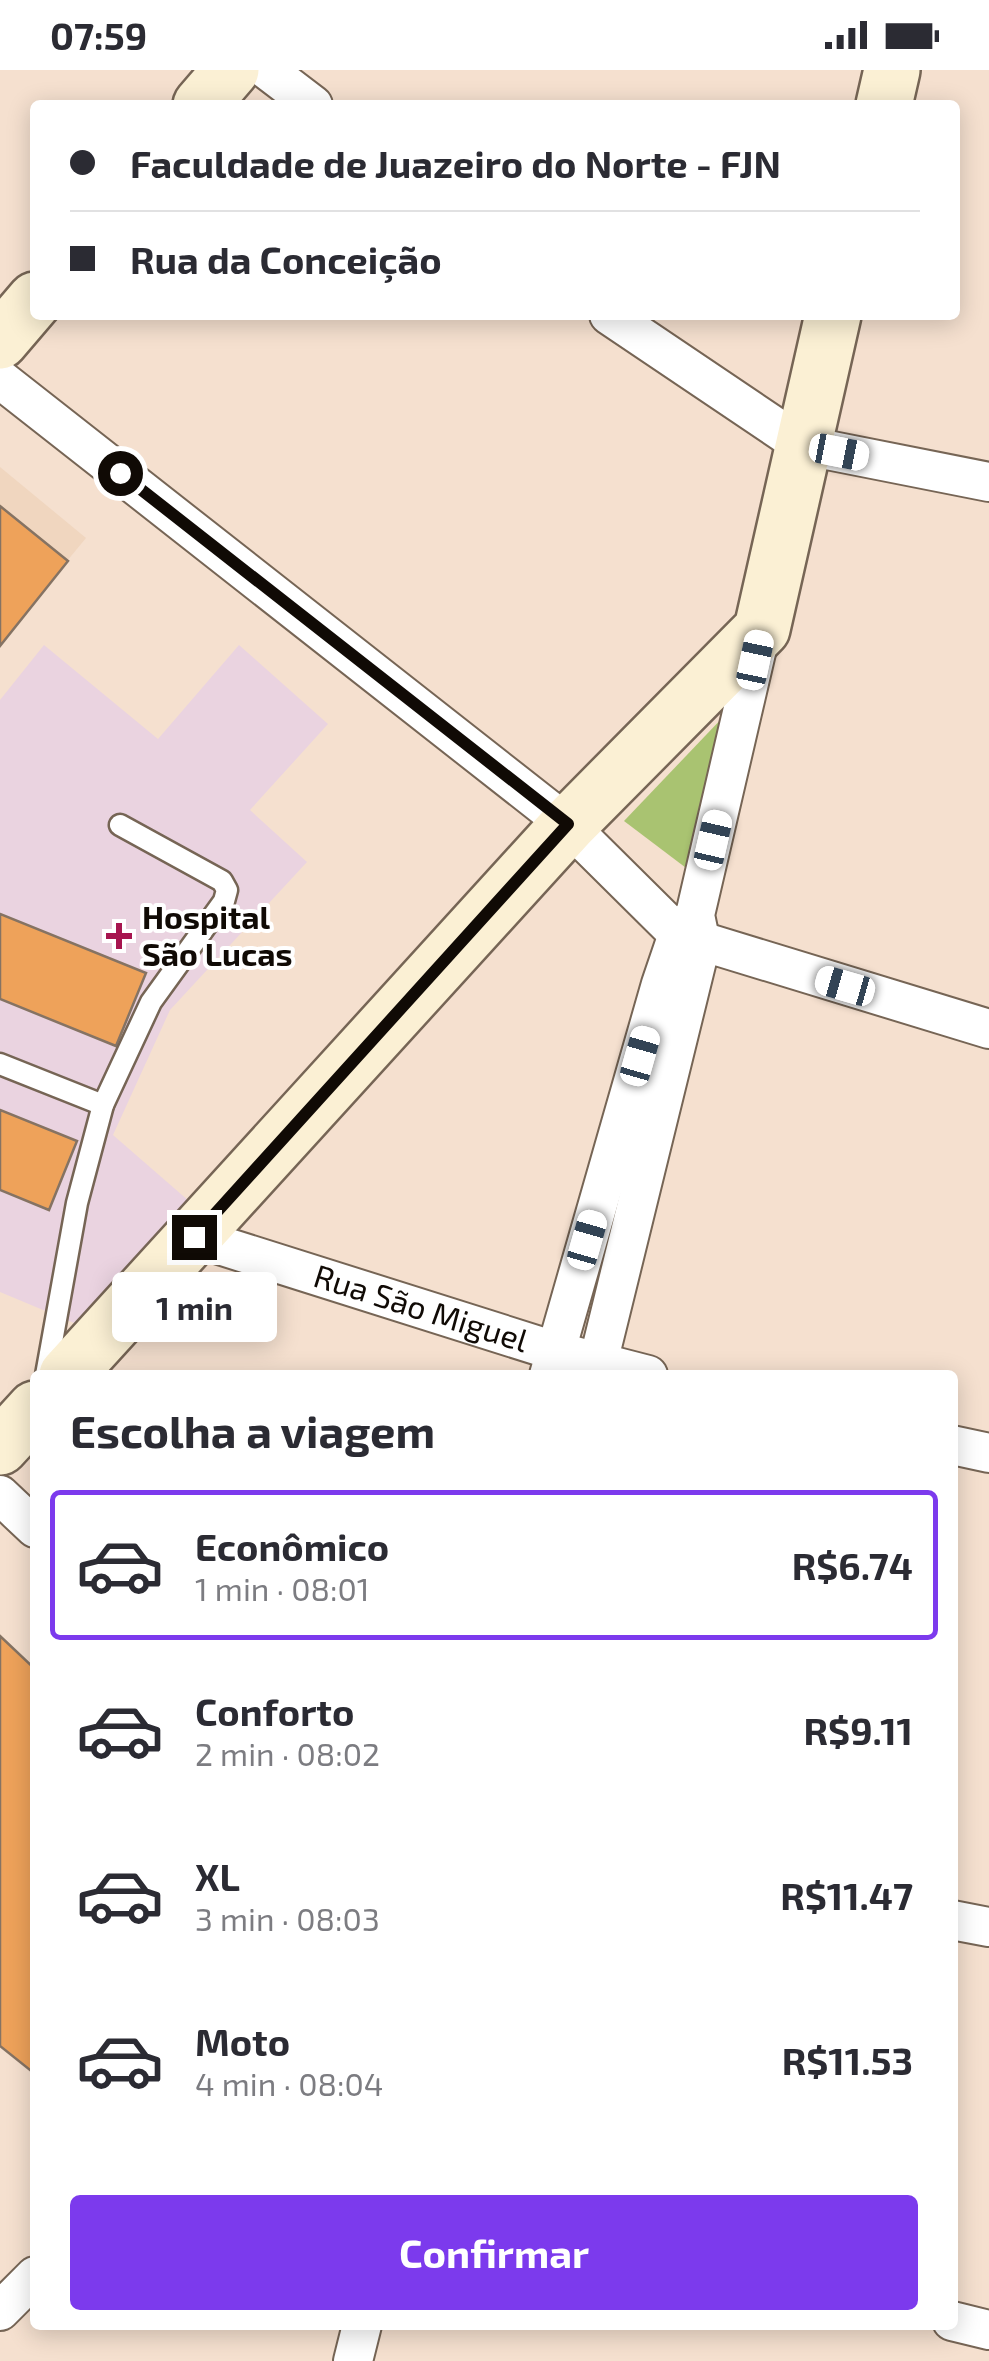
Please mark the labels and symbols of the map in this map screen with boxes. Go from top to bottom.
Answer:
car [807,432,871,472]
route start [98,451,143,496]
car [734,628,776,692]
car [692,807,734,873]
place label: Hospital São Lucas [142,897,292,972]
marker: Hospital São Lucas [106,923,132,949]
car [812,963,878,1009]
car [617,1023,663,1089]
car [564,1207,610,1273]
route end [172,1215,217,1260]
street label: Rua São Miguel [310,1255,534,1359]
callout: 1 min [111,1272,276,1342]

